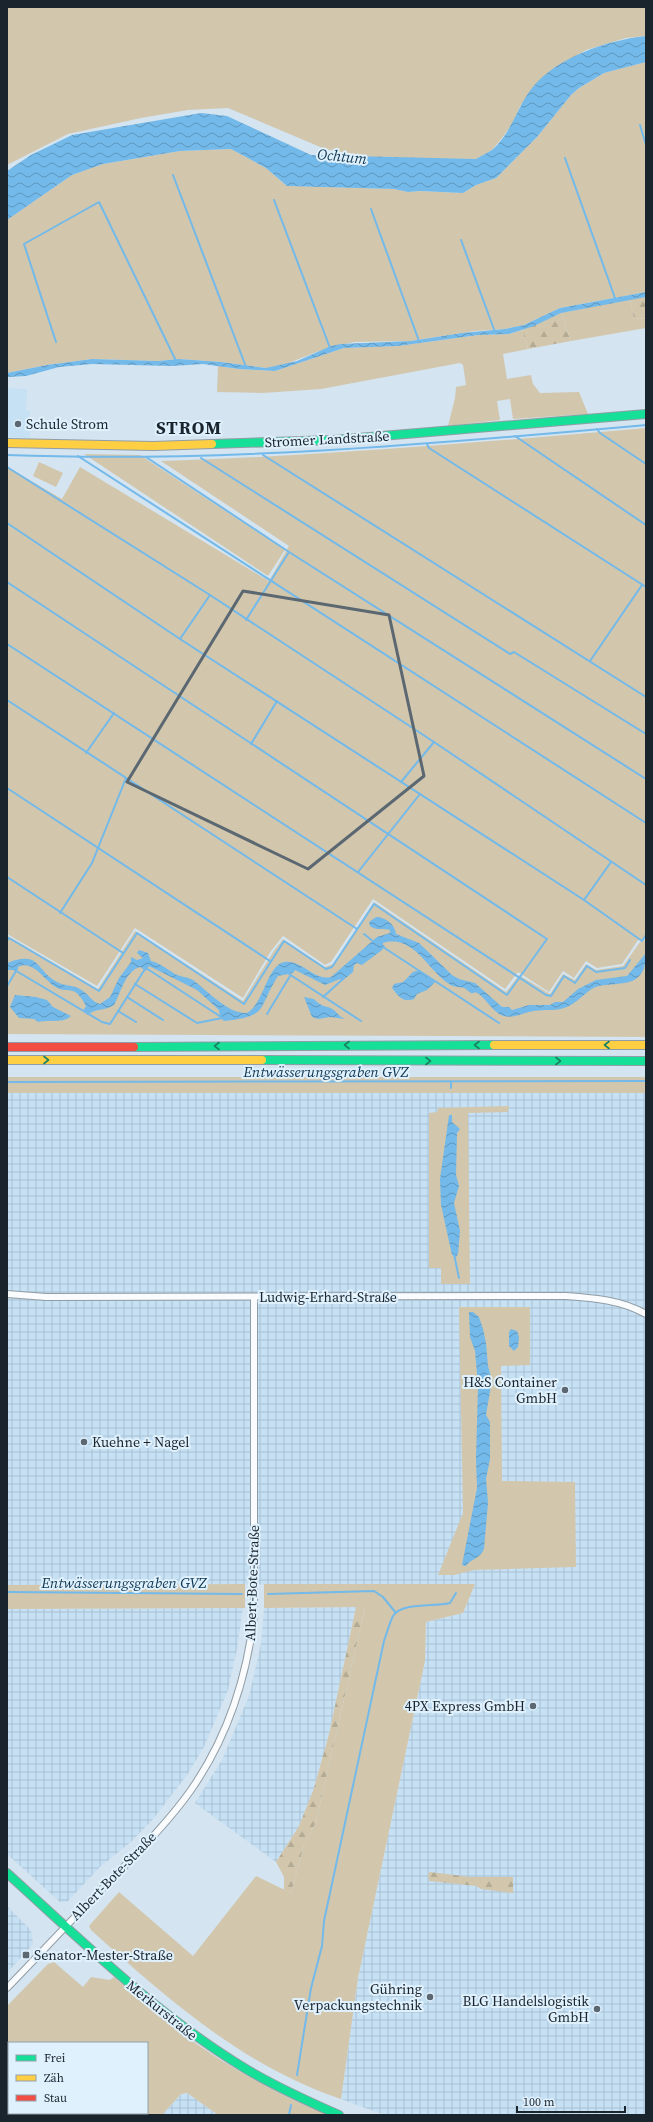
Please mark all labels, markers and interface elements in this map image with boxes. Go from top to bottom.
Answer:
water label: Ochtum [316,143,368,169]
place label: Schule Strom [26,414,109,434]
district label: STROM [156,415,222,440]
marker: Schule Strom [13,419,23,429]
street label: Stromer Landstraße [264,426,390,452]
one-way arrow [344,1041,350,1049]
one-way arrow [474,1041,480,1049]
one-way arrow [604,1041,610,1049]
one-way arrow [214,1042,220,1050]
one-way arrow [43,1056,49,1064]
one-way arrow [425,1057,431,1065]
one-way arrow [555,1057,561,1065]
water label: Entwässerungsgraben GVZ [242,1061,410,1082]
street label: Ludwig-Erhard-Straße [259,1287,397,1307]
place label: H&S Container GmbH [463,1372,557,1408]
marker: H&S Container GmbH [560,1385,570,1395]
place label: Kuehne + Nagel [92,1432,189,1452]
marker: Kuehne + Nagel [79,1437,89,1447]
street label: Albert-Bote-Straße [240,1525,264,1641]
water label: Entwässerungsgraben GVZ [40,1572,208,1593]
place label: 4PX Express GmbH [405,1696,525,1716]
marker: 4PX Express GmbH [528,1701,538,1711]
street label: Albert-Bote-Straße [65,1827,161,1925]
place label: Senator-Mester-Straße [34,1945,173,1965]
marker: Senator-Mester-Straße [21,1950,31,1960]
street label: Merkurstraße [122,1975,202,2045]
place label: Gühring Verpackungstechnik [294,1979,422,2015]
place label: BLG Handelslogistik GmbH [463,1991,589,2027]
marker: Gühring Verpackungstechnik [425,1992,435,2002]
marker: BLG Handelslogistik GmbH [592,2004,602,2014]
legend [8,2042,148,2114]
text: Frei [44,2050,66,2066]
text: Zäh [44,2070,64,2086]
scale bar [517,2088,625,2114]
text: Stau [44,2090,67,2106]
text: 100 m [523,2094,555,2110]

